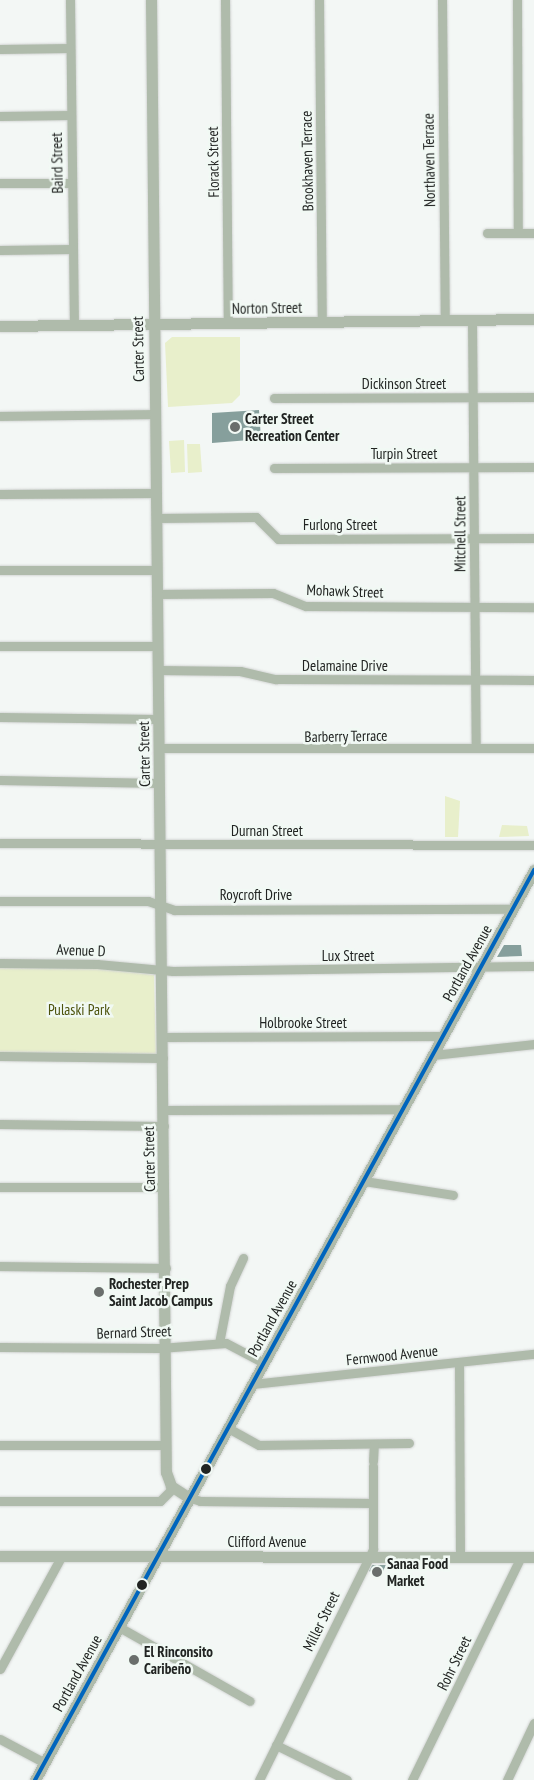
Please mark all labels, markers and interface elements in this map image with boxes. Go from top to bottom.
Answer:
street label: Brookhaven Terrace [297,110,317,212]
street label: Northaven Terrace [419,113,439,207]
street label: Florack Street [203,126,223,198]
street label: Baird Street [47,132,67,194]
street label: Norton Street [232,298,302,318]
street label: Carter Street [128,316,148,382]
street label: Dickinson Street [362,375,446,393]
place label: Carter Street Recreation Center [245,409,340,444]
marker: Carter Street Recreation Center [229,421,241,433]
street label: Turpin Street [371,445,437,463]
street label: Mitchell Street [451,496,469,572]
street label: Furlong Street [303,516,377,534]
street label: Mohawk Street [306,581,384,601]
street label: Delamaine Drive [302,657,388,675]
street label: Carter Street [134,721,154,787]
street label: Barberry Terrace [304,726,388,746]
street label: Durnan Street [231,822,303,840]
street label: Roycroft Drive [220,886,292,904]
street label: Portland Avenue [439,921,495,1005]
street label: Avenue D [56,940,106,960]
street label: Lux Street [322,947,374,965]
park label: Pulaski Park [48,1001,110,1019]
street label: Holbrooke Street [259,1014,347,1032]
street label: Carter Street [139,1126,159,1192]
place label: Rochester Prep Saint Jacob Campus [109,1274,213,1309]
street label: Portland Avenue [244,1276,300,1360]
marker: Rochester Prep Saint Jacob Campus [93,1286,105,1298]
street label: Bernard Street [96,1322,172,1342]
street label: Fernwood Avenue [345,1341,439,1369]
unlabelled marker [201,1464,211,1474]
street label: Clifford Avenue [227,1533,307,1551]
place label: Sanaa Food Market [387,1554,448,1589]
marker: Sanaa Food Market [371,1566,383,1578]
unlabelled marker [137,1580,147,1590]
street label: Miller Street [299,1588,343,1654]
street label: Portland Avenue [49,1631,105,1715]
street label: Rohr Street [433,1633,475,1693]
place label: El Rinconsito Caribeño [144,1642,213,1677]
marker: El Rinconsito Caribeño [128,1654,140,1666]

